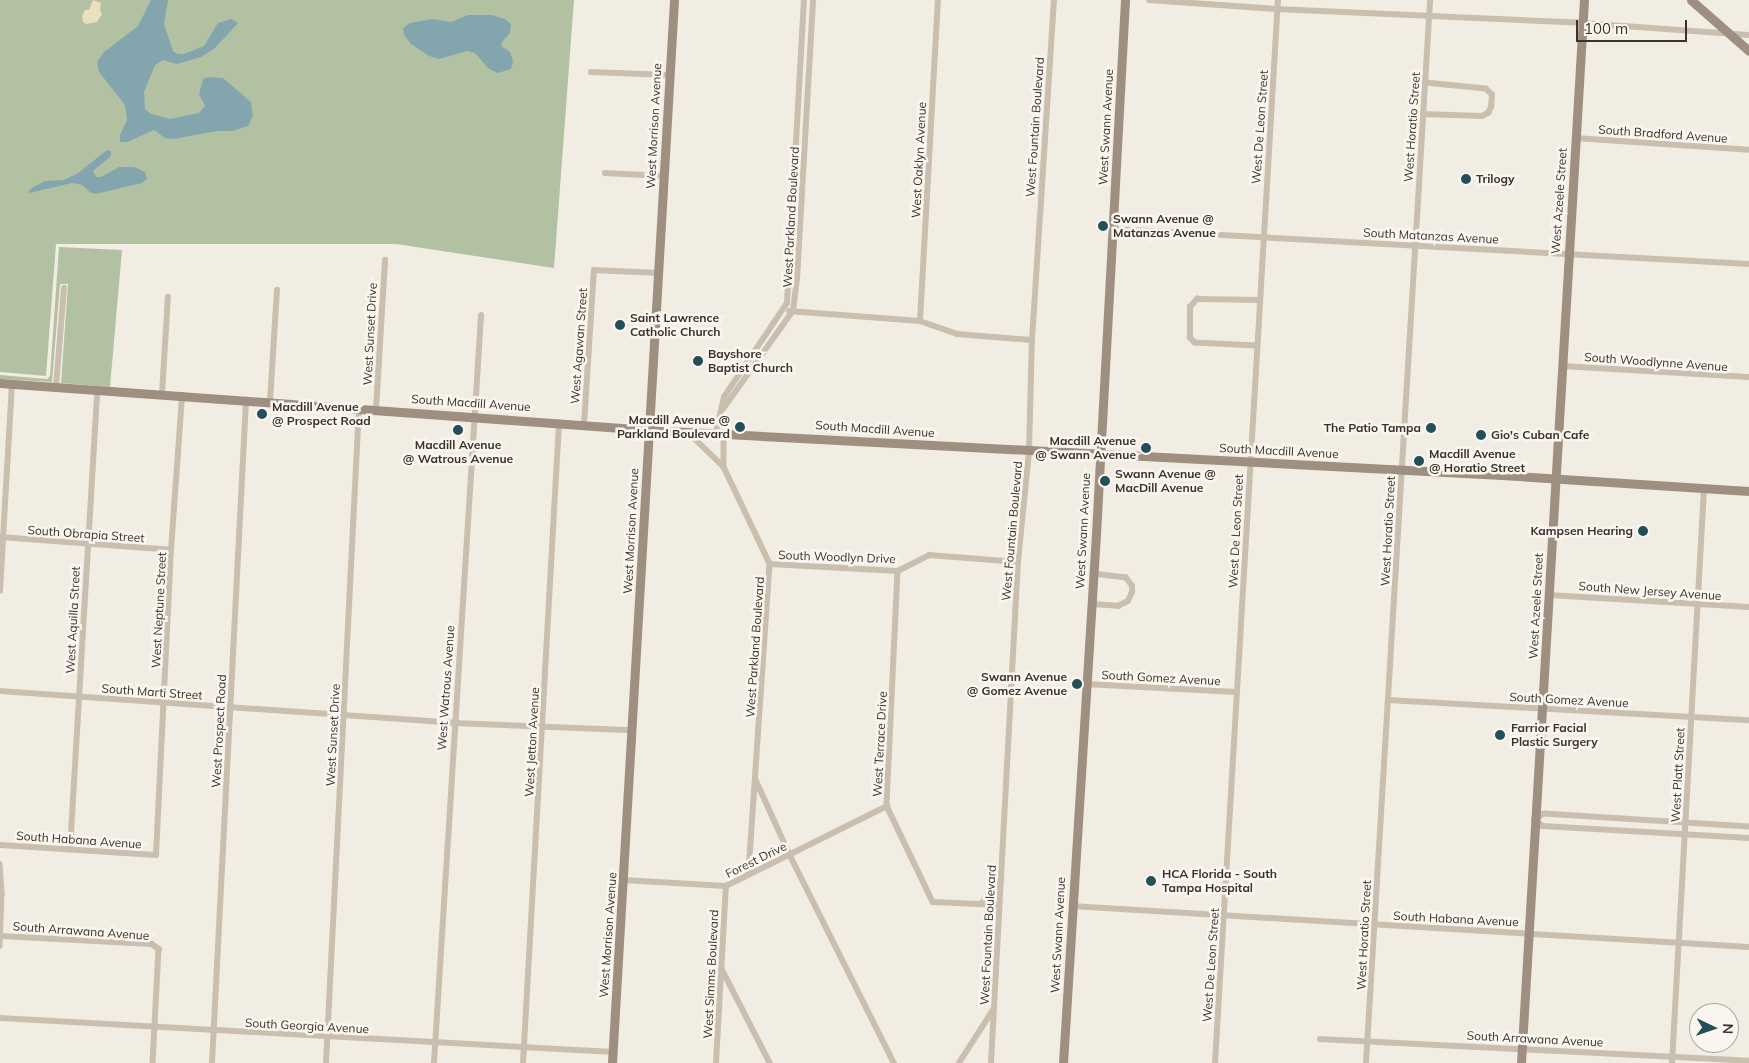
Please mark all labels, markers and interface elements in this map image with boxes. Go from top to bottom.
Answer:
scale bar [1579,10,1690,42]
text: 100 m [1584,19,1628,38]
street label: West Fountain Boulevard [1023,57,1047,197]
street label: West Morrison Avenue [644,63,664,189]
street label: West Swann Avenue [1096,69,1116,185]
street label: West De Leon Street [1249,70,1271,184]
street label: West Horatio Street [1401,72,1423,182]
street label: West Oaklyn Avenue [909,102,929,218]
street label: South Bradford Avenue [1598,122,1728,146]
street label: West Parkland Boulevard [780,146,802,288]
street label: West Azeele Street [1548,148,1570,254]
place label: Trilogy [1476,172,1515,186]
marker: Trilogy [1460,173,1472,185]
place label: Swann Avenue @ Matanzas Avenue [1113,212,1216,240]
marker: Swann Avenue @ Matanzas Avenue [1097,220,1109,232]
street label: South Matanzas Avenue [1363,225,1499,247]
street label: West Sunset Drive [360,282,380,386]
street label: West Agawan Street [568,287,590,405]
place label: Saint Lawrence Catholic Church [630,311,720,339]
marker: Saint Lawrence Catholic Church [614,319,626,331]
place label: Bayshore Baptist Church [708,347,793,375]
street label: South Woodlynne Avenue [1584,350,1728,374]
marker: Bayshore Baptist Church [692,355,704,367]
street label: South Macdill Avenue [411,392,531,414]
place label: Macdill Avenue @ Prospect Road [272,400,371,428]
marker: Macdill Avenue @ Prospect Road [256,408,268,420]
place label: Macdill Avenue @ Parkland Boulevard [617,413,730,441]
street label: South Macdill Avenue [815,418,935,440]
marker: Macdill Avenue @ Parkland Boulevard [734,421,746,433]
place label: The Patio Tampa [1324,421,1421,435]
marker: The Patio Tampa [1425,422,1437,434]
marker: Macdill Avenue @ Watrous Avenue [452,424,464,436]
place label: Gio's Cuban Cafe [1491,428,1589,442]
marker: Gio's Cuban Cafe [1475,429,1487,441]
place label: Macdill Avenue @ Swann Avenue [1035,434,1136,462]
place label: Macdill Avenue @ Watrous Avenue [403,438,513,466]
street label: South Macdill Avenue [1219,441,1339,461]
marker: Macdill Avenue @ Swann Avenue [1140,442,1152,454]
place label: Macdill Avenue @ Horatio Street [1429,447,1525,475]
marker: Macdill Avenue @ Horatio Street [1413,455,1425,467]
street label: West Fountain Boulevard [999,460,1025,602]
place label: Swann Avenue @ MacDill Avenue [1115,467,1216,495]
street label: West Morrison Avenue [621,468,641,594]
street label: West Swann Avenue [1073,473,1093,589]
street label: West De Leon Street [1226,474,1246,588]
marker: Swann Avenue @ MacDill Avenue [1099,475,1111,487]
street label: West Horatio Street [1378,476,1398,586]
street label: South Obrapia Street [27,523,145,545]
place label: Kampsen Hearing [1530,524,1633,538]
marker: Kampsen Hearing [1637,525,1649,537]
street label: South Woodlyn Drive [778,548,896,566]
street label: West Neptune Street [149,552,169,668]
street label: West Azeele Street [1526,553,1546,659]
street label: West Aquilla Street [63,566,83,674]
street label: West Parkland Boulevard [743,576,767,718]
street label: South New Jersey Avenue [1578,579,1722,603]
street label: West Watrous Avenue [434,625,458,751]
street label: South Gomez Avenue [1101,668,1221,688]
place label: Swann Avenue @ Gomez Avenue [967,670,1067,698]
street label: West Prospect Road [209,674,229,788]
marker: Swann Avenue @ Gomez Avenue [1071,678,1083,690]
street label: South Marti Street [101,681,203,703]
street label: West Sunset Drive [323,683,343,787]
street label: West Jetton Avenue [522,687,542,797]
street label: South Gomez Avenue [1509,690,1629,710]
street label: West Terrace Drive [870,691,890,797]
place label: Farrior Facial Plastic Surgery [1511,721,1598,749]
street label: West Platt Street [1668,727,1688,823]
marker: Farrior Facial Plastic Surgery [1493,728,1507,742]
street label: South Habana Avenue [16,828,142,852]
street label: Forest Drive [723,839,789,881]
street label: West Fountain Boulevard [977,865,999,1005]
place label: HCA Florida - South Tampa Hospital [1162,867,1277,895]
street label: West Morrison Avenue [596,872,620,998]
marker: HCA Florida - South Tampa Hospital [1144,874,1158,888]
street label: West Swann Avenue [1048,877,1068,993]
street label: West Horatio Street [1354,880,1374,990]
street label: West De Leon Street [1200,908,1222,1022]
street label: West Simms Boulevard [700,909,722,1039]
street label: South Habana Avenue [1393,909,1519,929]
street label: South Arrawana Avenue [12,919,150,943]
north arrow [1689,1003,1739,1053]
street label: South Georgia Avenue [245,1016,369,1036]
text: N [1719,1023,1737,1034]
street label: South Arrawana Avenue [1466,1028,1604,1050]

